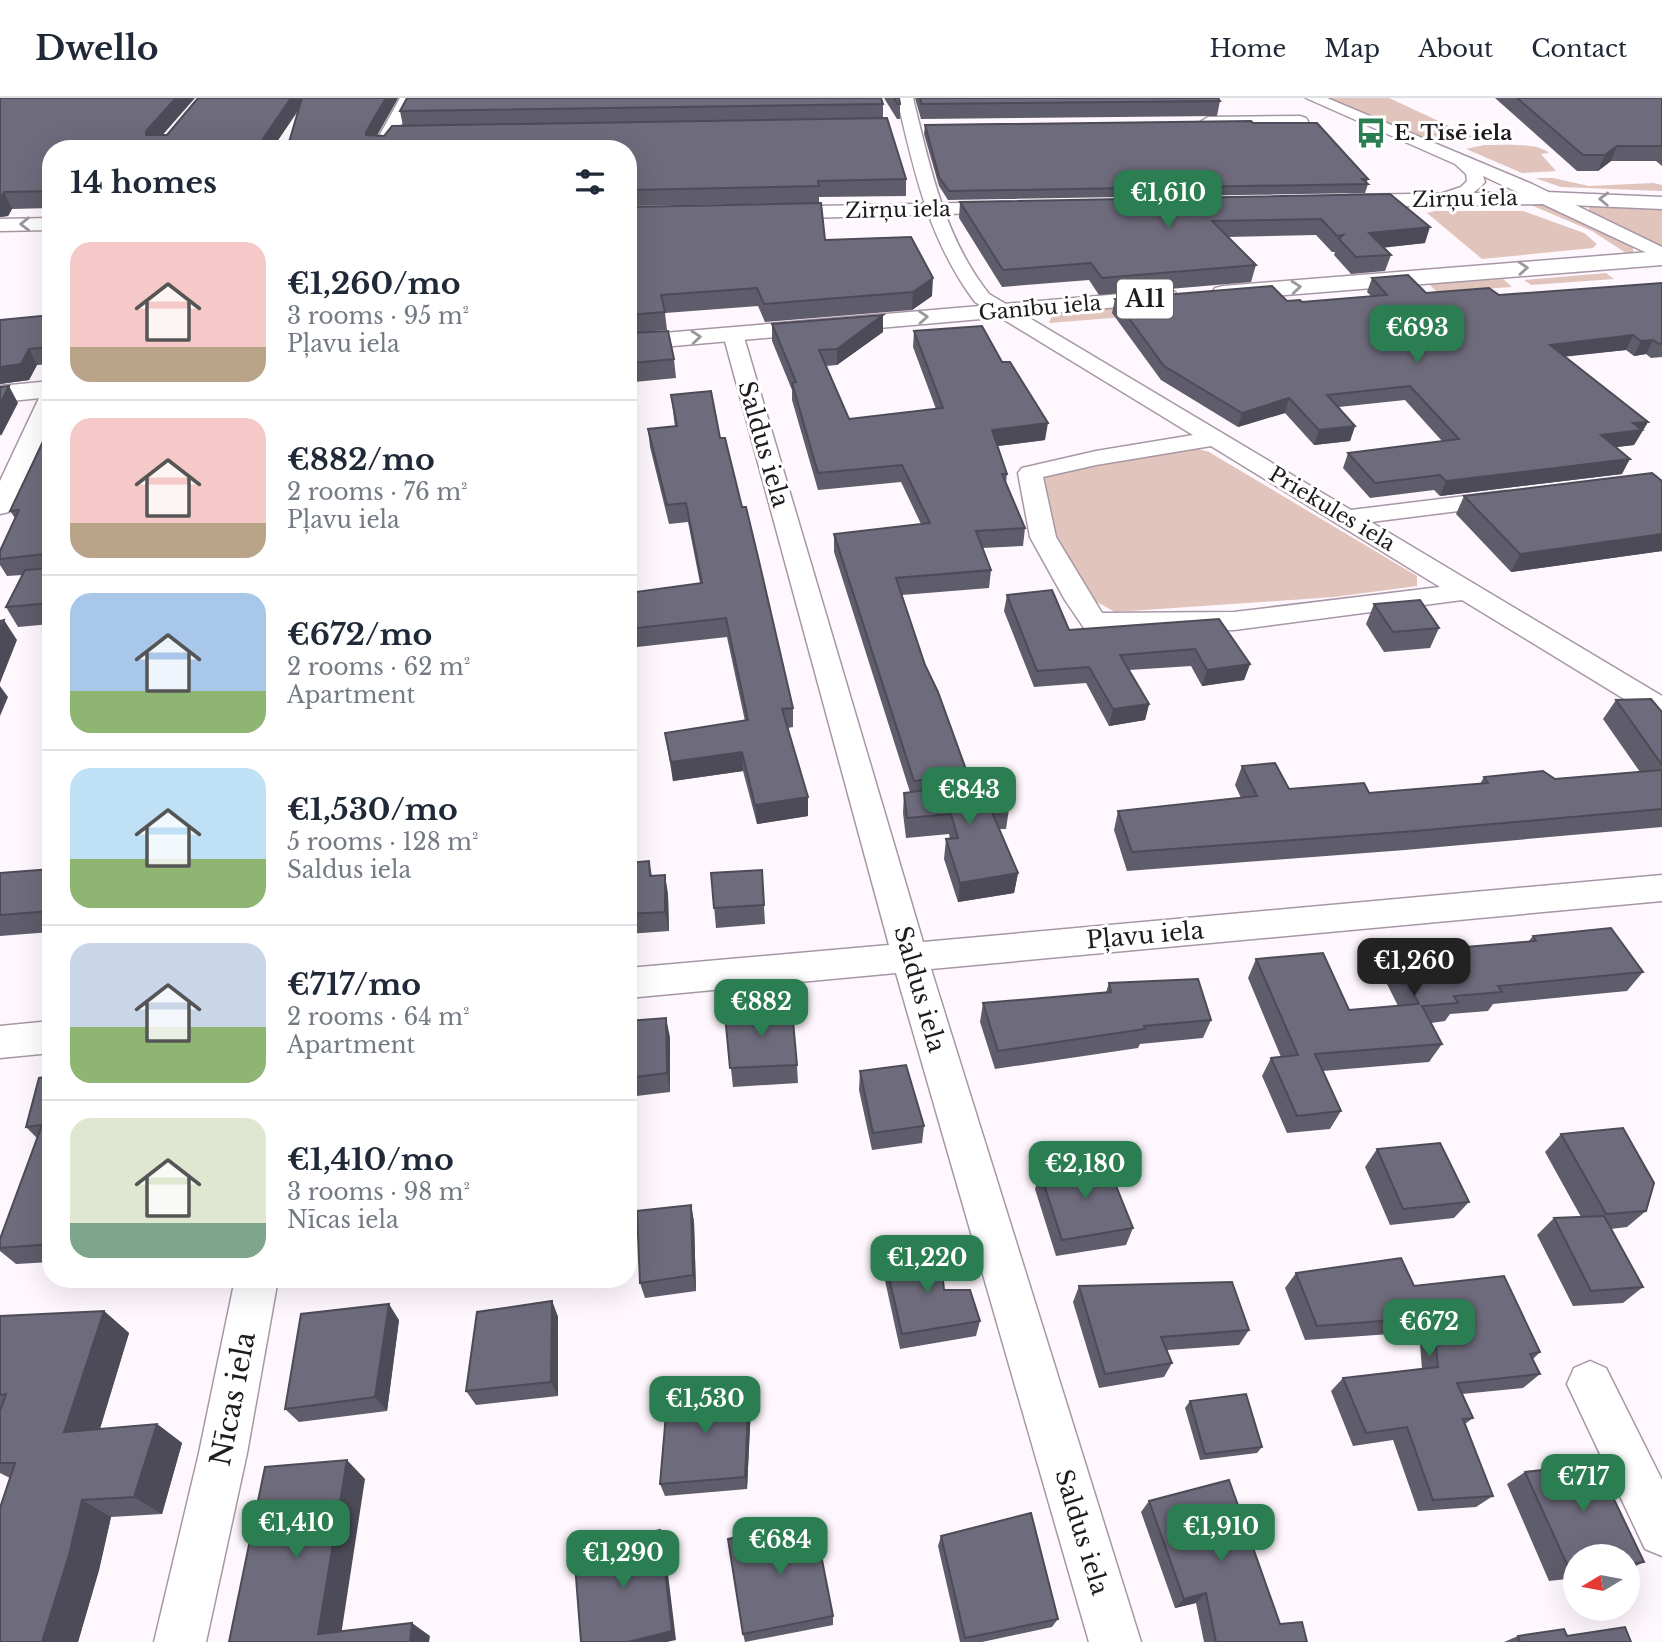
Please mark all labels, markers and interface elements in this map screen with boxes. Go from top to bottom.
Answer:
text: Dwello [35,28,159,69]
text: Home [1210,34,1286,63]
text: Map [1324,34,1380,63]
text: About [1418,34,1493,63]
text: Contact [1531,34,1627,63]
bus stop icon: E. Tisē iela [1354,116,1388,150]
place label: E. Tisē iela [1394,120,1512,146]
icon: filters [571,163,609,201]
text: 14 homes [70,164,217,201]
pin: €1,610 [1111,170,1225,230]
text: €1,610 [1130,179,1206,207]
street label: Zirņu iela [1412,185,1518,213]
one-way arrow [1598,192,1609,207]
street label: Zirņu iela [845,196,951,224]
one-way arrow [20,216,30,232]
one-way arrow [1518,261,1529,276]
text: €1,260/mo [287,265,461,302]
icon: home [126,270,210,354]
road number: A11 [1117,280,1173,318]
one-way arrow [1291,280,1302,295]
street label: Ganību iela [978,290,1103,326]
text: 3 rooms · 95 m² [287,302,469,330]
pin: €693 [1376,306,1458,365]
one-way arrow [918,310,929,325]
text: €693 [1385,314,1449,342]
text: Pļavu iela [287,330,400,358]
one-way arrow [691,330,702,345]
street label: Saldus iela [732,378,796,511]
text: €882/mo [287,441,435,478]
icon: home [126,446,210,530]
street label: Priekules iela [1264,461,1400,557]
text: 2 rooms · 76 m² [287,478,468,506]
text: Pļavu iela [287,506,400,534]
text: €672/mo [287,616,432,653]
icon: home [126,621,210,705]
text: 2 rooms · 62 m² [287,653,470,681]
text: Apartment [287,681,415,709]
pin: €843 [928,768,1010,827]
text: €843 [938,776,1000,804]
text: €1,530/mo [287,791,458,828]
icon: home [126,796,210,880]
text: 5 rooms · 128 m² [287,828,479,856]
text: Saldus iela [287,856,411,884]
street label: Pļavu iela [1085,915,1206,955]
street label: Saldus iela [888,923,952,1056]
pin: €1,260 [1357,939,1471,998]
text: €1,260 [1373,947,1455,975]
text: €717/mo [287,966,421,1003]
icon: home [126,971,210,1055]
pin: €882 [720,979,802,1039]
text: €882 [730,988,792,1016]
text: 2 rooms · 64 m² [287,1003,470,1031]
text: Apartment [287,1031,415,1059]
text: €1,410/mo [287,1141,454,1178]
pin: €2,180 [1028,1142,1142,1201]
icon: home [126,1146,210,1230]
text: €2,180 [1045,1150,1125,1178]
text: 3 rooms · 98 m² [287,1178,470,1206]
text: Nīcas iela [287,1206,399,1234]
pin: €1,220 [870,1236,984,1295]
text: €1,220 [887,1244,967,1272]
pin: €672 [1388,1300,1470,1359]
text: €672 [1399,1308,1459,1336]
street label: Nīcas iela [203,1328,263,1469]
pin: €1,530 [648,1376,762,1436]
text: €1,530 [665,1385,745,1413]
pin: €717 [1542,1454,1624,1514]
text: €717 [1557,1463,1609,1491]
street label: Saldus iela [1049,1466,1115,1599]
pin: €1,410 [239,1500,353,1560]
pin: €1,910 [1164,1504,1278,1564]
text: €1,410 [258,1509,334,1537]
text: €1,910 [1183,1513,1259,1541]
pin: €684 [739,1518,821,1577]
text: €684 [749,1526,811,1554]
pin: €1,290 [566,1530,680,1590]
text: €1,290 [582,1539,664,1567]
north arrow [1563,1544,1640,1620]
map controls [1563,1544,1640,1621]

